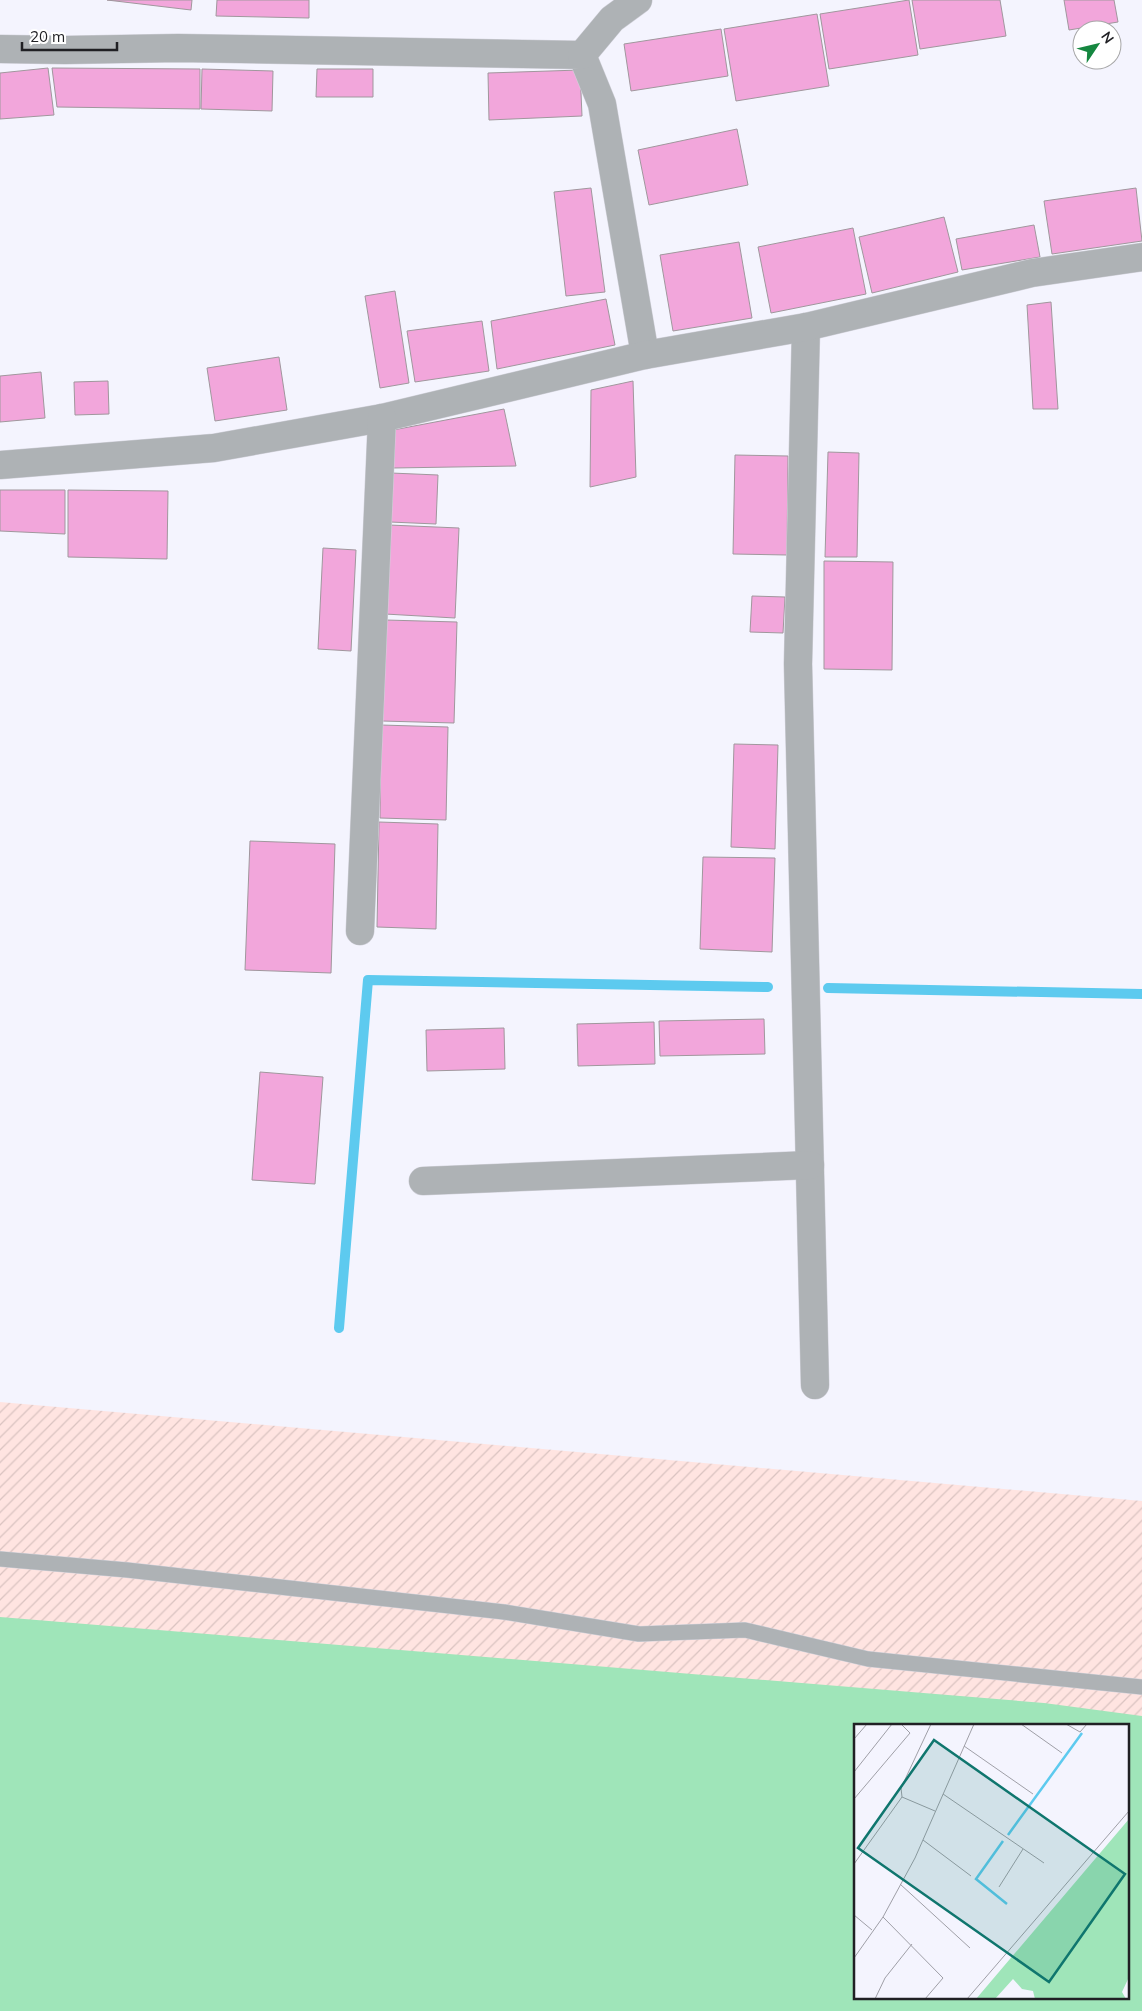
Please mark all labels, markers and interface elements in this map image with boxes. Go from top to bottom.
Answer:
scale bar [22,20,118,52]
north arrow [1072,20,1122,70]
text: 20 m [30,27,65,46]
text: N [1097,28,1118,47]
inset map [854,1724,1130,1998]

